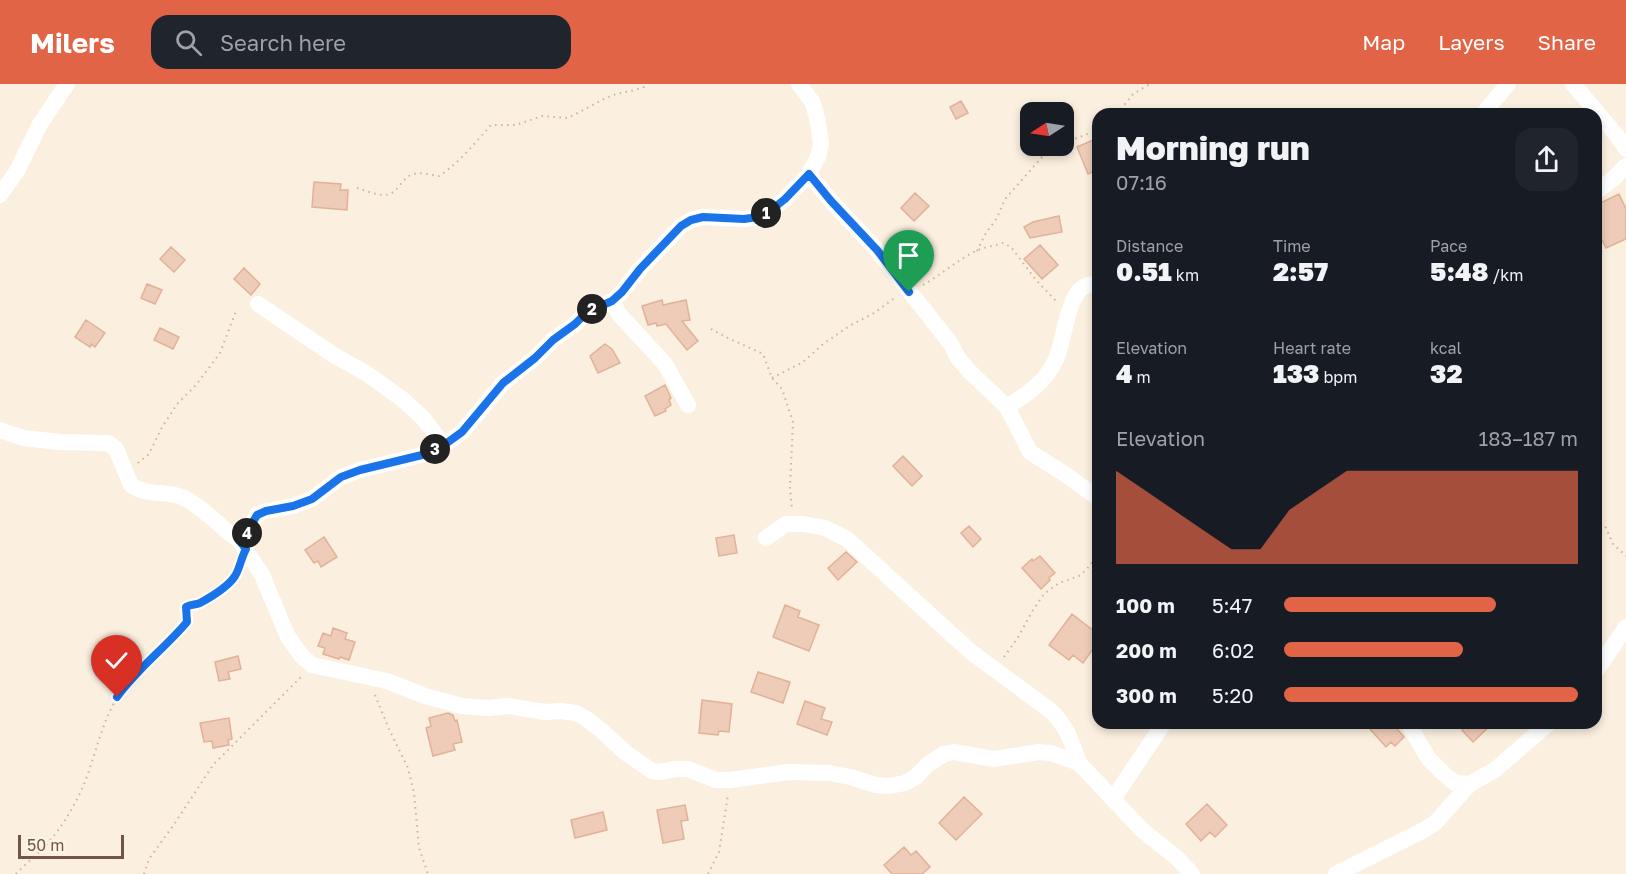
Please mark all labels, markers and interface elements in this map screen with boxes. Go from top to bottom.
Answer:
search box [151,15,571,69]
text: Milers [30,26,115,59]
icon: search [172,26,205,59]
text: Search here [220,29,346,56]
text: Map [1362,29,1405,55]
text: Layers [1438,29,1505,55]
text: Share [1538,29,1596,55]
north arrow [1020,102,1074,156]
map controls [1020,102,1074,156]
text: Morning run [1116,128,1310,167]
button: share [1515,128,1578,191]
text: 07:16 [1116,170,1167,194]
pin: 1 [751,198,781,228]
text: 1 [762,203,770,223]
pin [883,230,934,292]
text: Distance [1116,236,1183,256]
text: Time [1273,236,1311,256]
text: Pace [1430,236,1467,256]
icon: arrive [892,239,925,272]
text: 0.51 [1116,256,1172,287]
text: 2:57 [1273,256,1328,287]
text: 5:48 [1430,256,1489,287]
text: km [1172,265,1199,285]
text: /km [1489,265,1523,285]
pin: 2 [577,294,607,324]
text: 2 [587,299,597,319]
text: Elevation [1116,338,1187,358]
text: Heart rate [1273,338,1351,358]
text: kcal [1430,338,1462,358]
text: 4 [1116,358,1133,389]
text: 133 [1273,358,1320,389]
text: 32 [1430,358,1463,389]
text: m [1133,367,1151,387]
text: bpm [1320,367,1357,387]
text: Elevation [1116,426,1205,450]
text: 183–187 m [1479,426,1578,450]
pin: 3 [420,434,450,464]
text: 3 [430,439,440,459]
pin: 4 [232,518,262,548]
text: 4 [242,523,252,543]
text: 100 m [1116,593,1175,617]
text: 5:47 [1212,593,1252,617]
pin [91,635,142,697]
text: 200 m [1116,638,1177,662]
text: 6:02 [1212,638,1254,662]
icon: check [100,644,133,677]
text: 300 m [1116,683,1177,707]
text: 5:20 [1212,683,1254,707]
scale bar [18,832,124,860]
text: 50 m [27,835,64,855]

